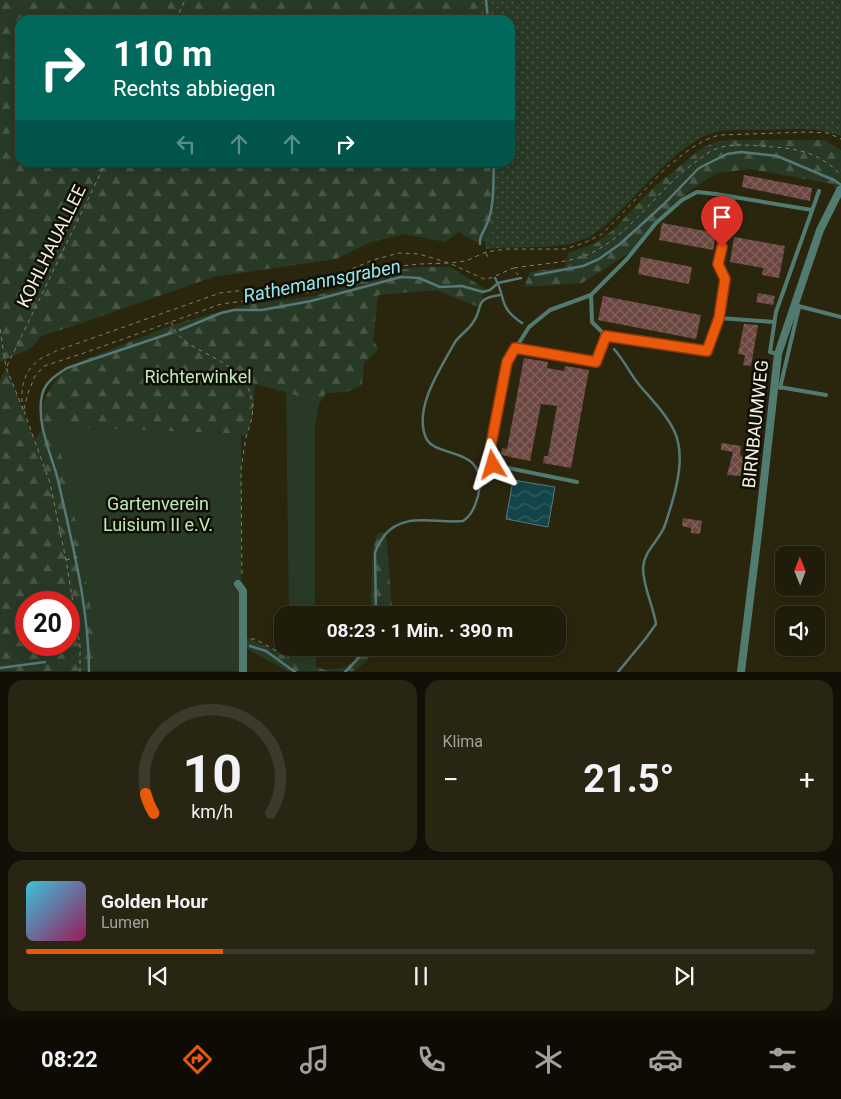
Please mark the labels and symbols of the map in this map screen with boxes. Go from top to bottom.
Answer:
street label: KOHLHAUALLEE [12,181,90,311]
pin [701,196,743,247]
water label: Rathemannsgraben [241,254,403,308]
street label: BIRNBAUMWEG [738,359,772,489]
park label: Richterwinkel [144,366,252,387]
position arrow [466,438,518,490]
park label: Gartenverein Luisium II e.V. [103,493,213,535]
north arrow [775,546,825,596]
speed limit sign: 20 [15,591,80,656]

